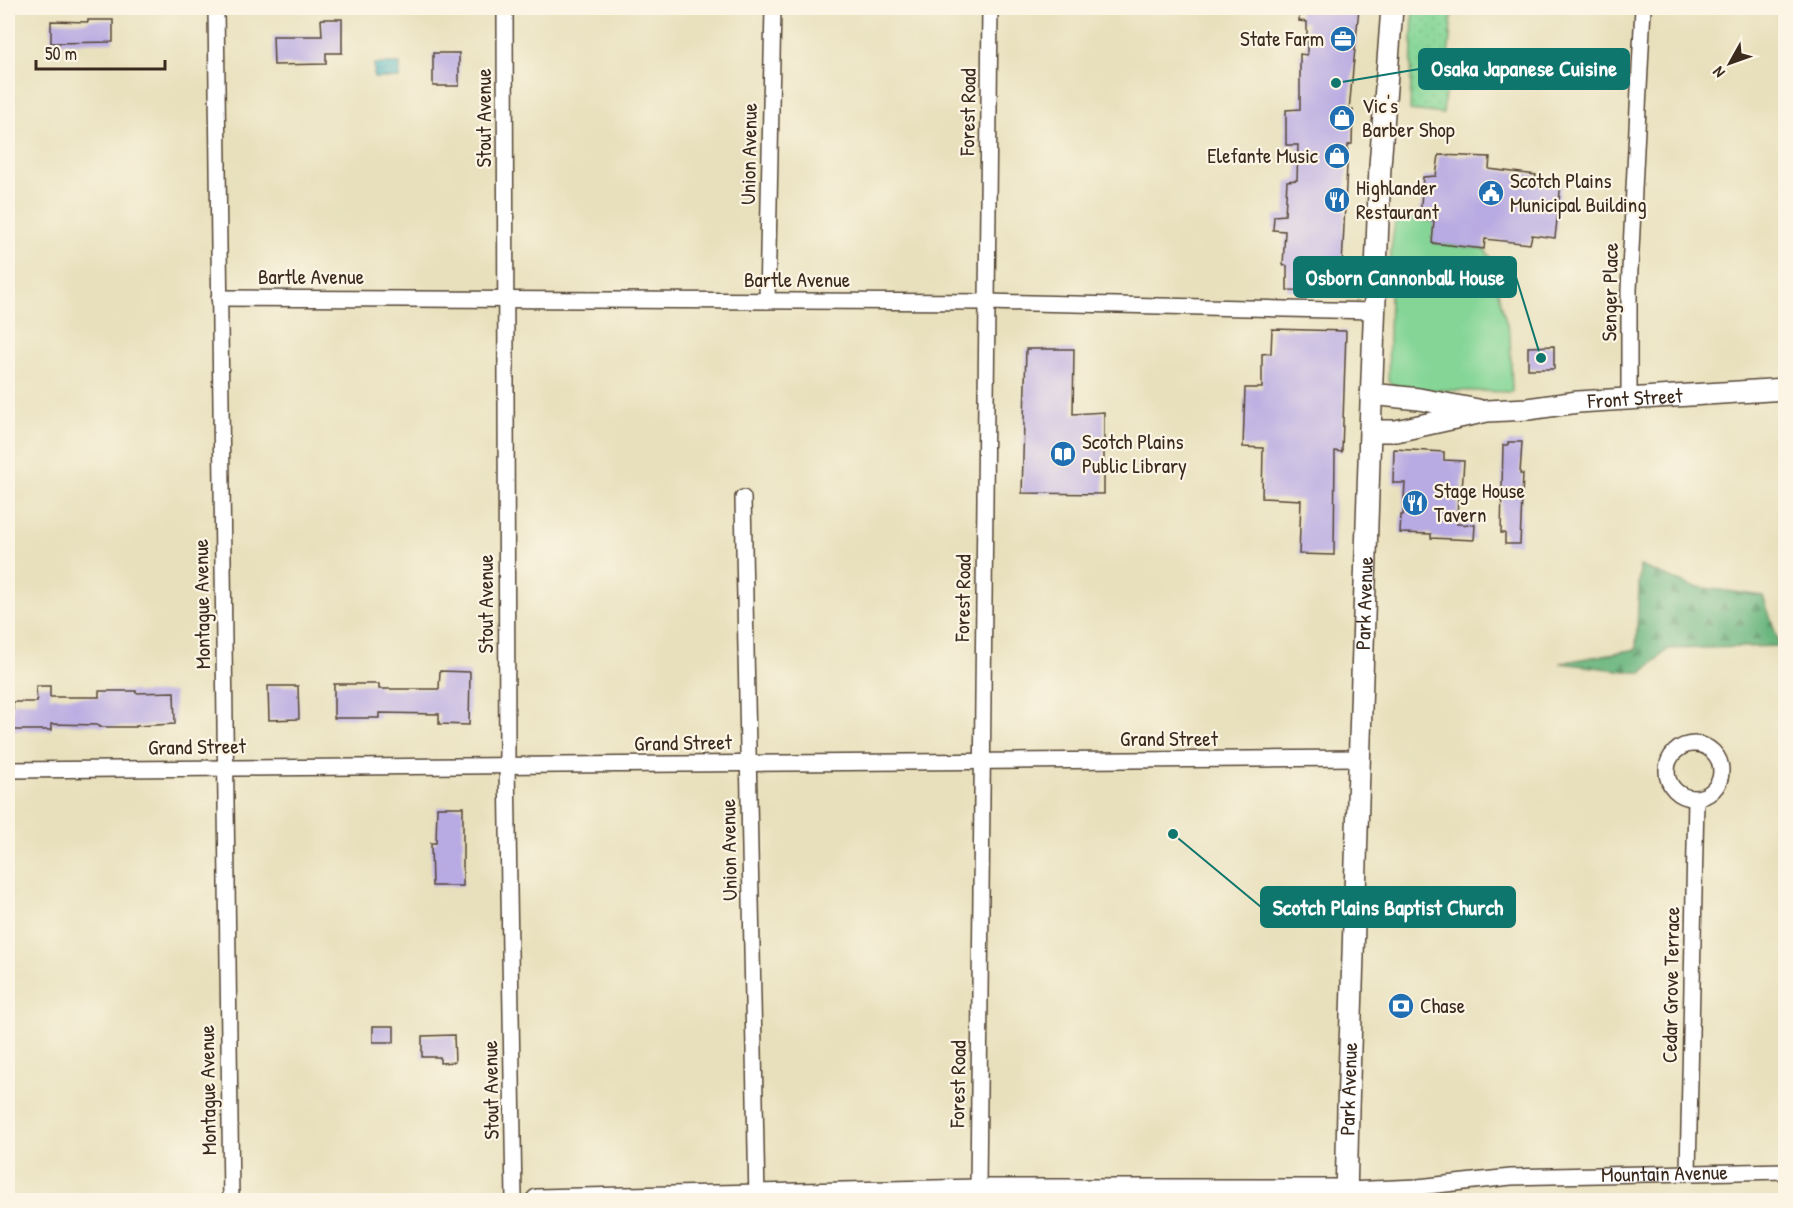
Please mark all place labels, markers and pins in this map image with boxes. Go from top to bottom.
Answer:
place label: State Farm [1240,24,1324,53]
office icon: State Farm [1328,24,1358,54]
callout: Osaka Japanese Cuisine [1419,49,1629,89]
place label: Vic's Barber Shop [1362,91,1455,144]
shop icon: Vic's Barber Shop [1327,103,1357,133]
place label: Elefante Music [1207,141,1319,170]
shop icon: Elefante Music [1322,141,1352,171]
place label: Scotch Plains Municipal Building [1510,166,1647,219]
place label: Highlander Restaurant [1356,173,1440,226]
public building icon: Scotch Plains Municipal Building [1476,178,1506,208]
restaurant icon: Highlander Restaurant [1322,185,1352,215]
callout: Osborn Cannonball House [1294,257,1516,297]
place label: Scotch Plains Public Library [1082,427,1187,480]
library icon: Scotch Plains Public Library [1048,439,1078,469]
place label: Stage House Tavern [1434,476,1525,529]
restaurant icon: Stage House Tavern [1400,488,1430,518]
callout: Scotch Plains Baptist Church [1261,887,1515,927]
bank icon: Chase [1386,991,1416,1021]
place label: Chase [1420,991,1465,1020]

